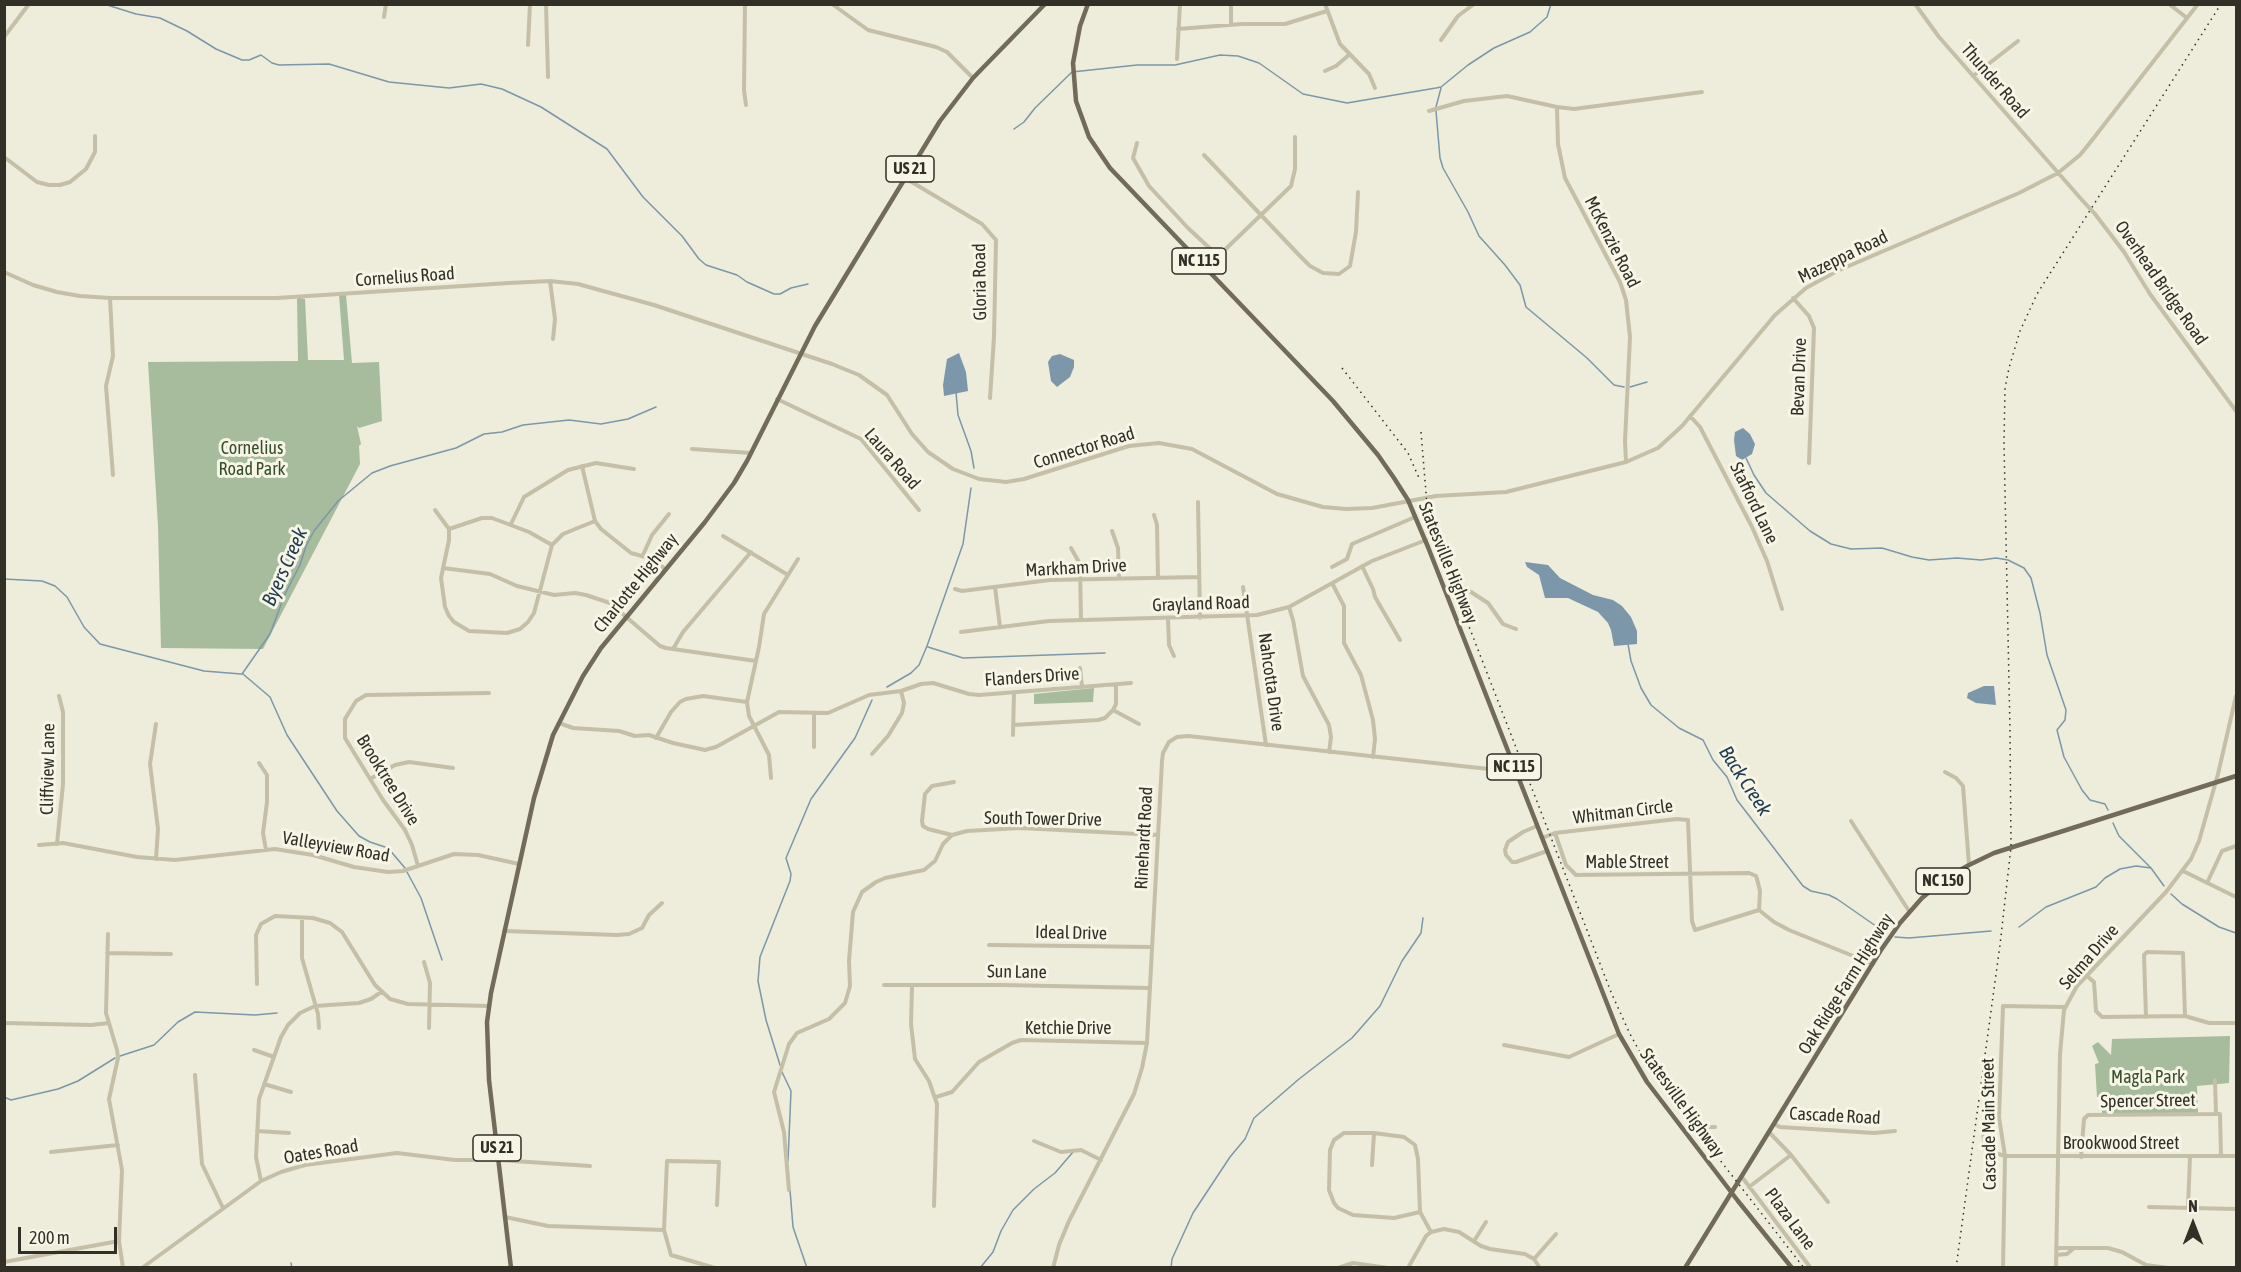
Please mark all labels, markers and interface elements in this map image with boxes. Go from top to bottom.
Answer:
street label: Thunder Road [1956,39,2034,123]
road number: US 21 [886,156,934,182]
street label: McKenzie Road [1580,193,1644,291]
street label: Overhead Bridge Road [2110,217,2212,349]
street label: Mazeppa Road [1795,226,1891,288]
street label: Gloria Road [969,243,991,321]
road number: NC 115 [1172,248,1226,274]
street label: Cornelius Road [355,263,455,291]
street label: Bevan Drive [1787,338,1811,416]
street label: Connector Road [1031,422,1137,474]
street label: Laura Road [860,424,924,494]
park label: Cornelius Road Park [219,437,285,480]
street label: Stafford Lane [1725,459,1783,547]
street label: Statesville Highway [1414,499,1482,627]
water label: Byers Creek [257,524,313,610]
street label: Charlotte Highway [589,529,683,637]
street label: Markham Drive [1025,555,1127,581]
street label: Grayland Road [1152,592,1250,616]
street label: Nahcotta Drive [1253,631,1289,733]
street label: Flanders Drive [984,663,1080,691]
street label: Cliffview Lane [36,723,60,815]
street label: Brooktree Drive [352,731,424,829]
water label: Back Creek [1714,742,1776,820]
road number: NC 115 [1487,754,1541,780]
street label: Rinehardt Road [1131,786,1157,890]
street label: Whitman Circle [1572,795,1674,829]
street label: South Tower Drive [984,807,1102,831]
street label: Valleyview Road [281,827,391,867]
street label: Mable Street [1585,851,1669,873]
road number: NC 150 [1916,868,1970,894]
street label: Oak Ridge Farm Highway [1794,909,1898,1059]
street label: Selma Drive [2055,920,2123,994]
street label: Ideal Drive [1035,922,1107,944]
street label: Sun Lane [987,961,1047,983]
street label: Ketchie Drive [1025,1017,1111,1039]
street label: Statesville Highway [1635,1044,1729,1162]
street label: Cascade Main Street [1977,1058,2001,1190]
park label: Magla Park [2111,1066,2185,1088]
street label: Spencer Street [2100,1089,2196,1113]
street label: Cascade Road [1789,1103,1881,1129]
street label: Brookwood Street [2063,1132,2179,1154]
street label: Oates Road [282,1135,360,1169]
road number: US 21 [473,1135,521,1161]
street label: Plaza Lane [1760,1184,1820,1254]
north arrow [2163,1194,2223,1254]
text: N [2188,1197,2198,1215]
scale bar [21,1215,120,1253]
text: 200 m [29,1227,70,1248]

